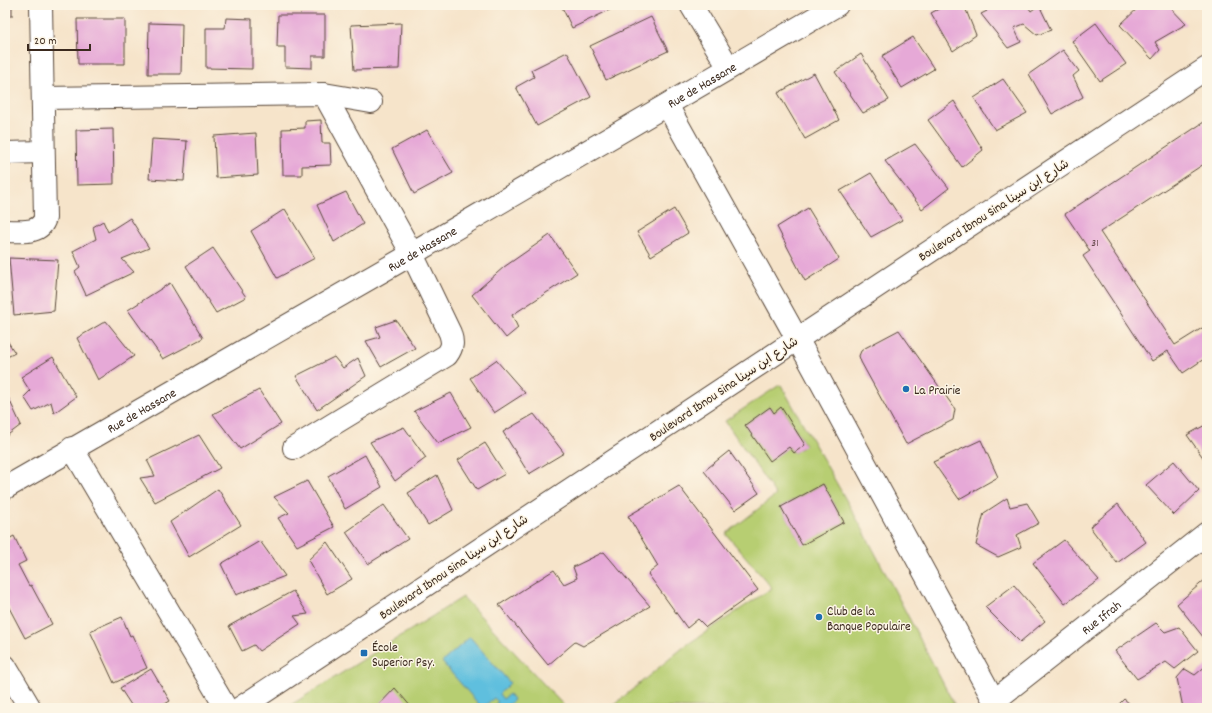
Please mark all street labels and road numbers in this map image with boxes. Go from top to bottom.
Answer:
street label: Rue de Hassane [665,59,741,114]
street label: Boulevard Ibnou Sina شارع ابن سينا [915,155,1073,267]
street label: Rue de Hassane [385,223,461,278]
street label: Boulevard Ibnou Sina شارع ابن سينا [646,333,803,447]
street label: Rue de Hassane [104,384,181,439]
street label: Boulevard Ibnou Sina شارع ابن سينا [376,511,533,625]
street label: Rue Ifrah [1078,597,1126,641]

